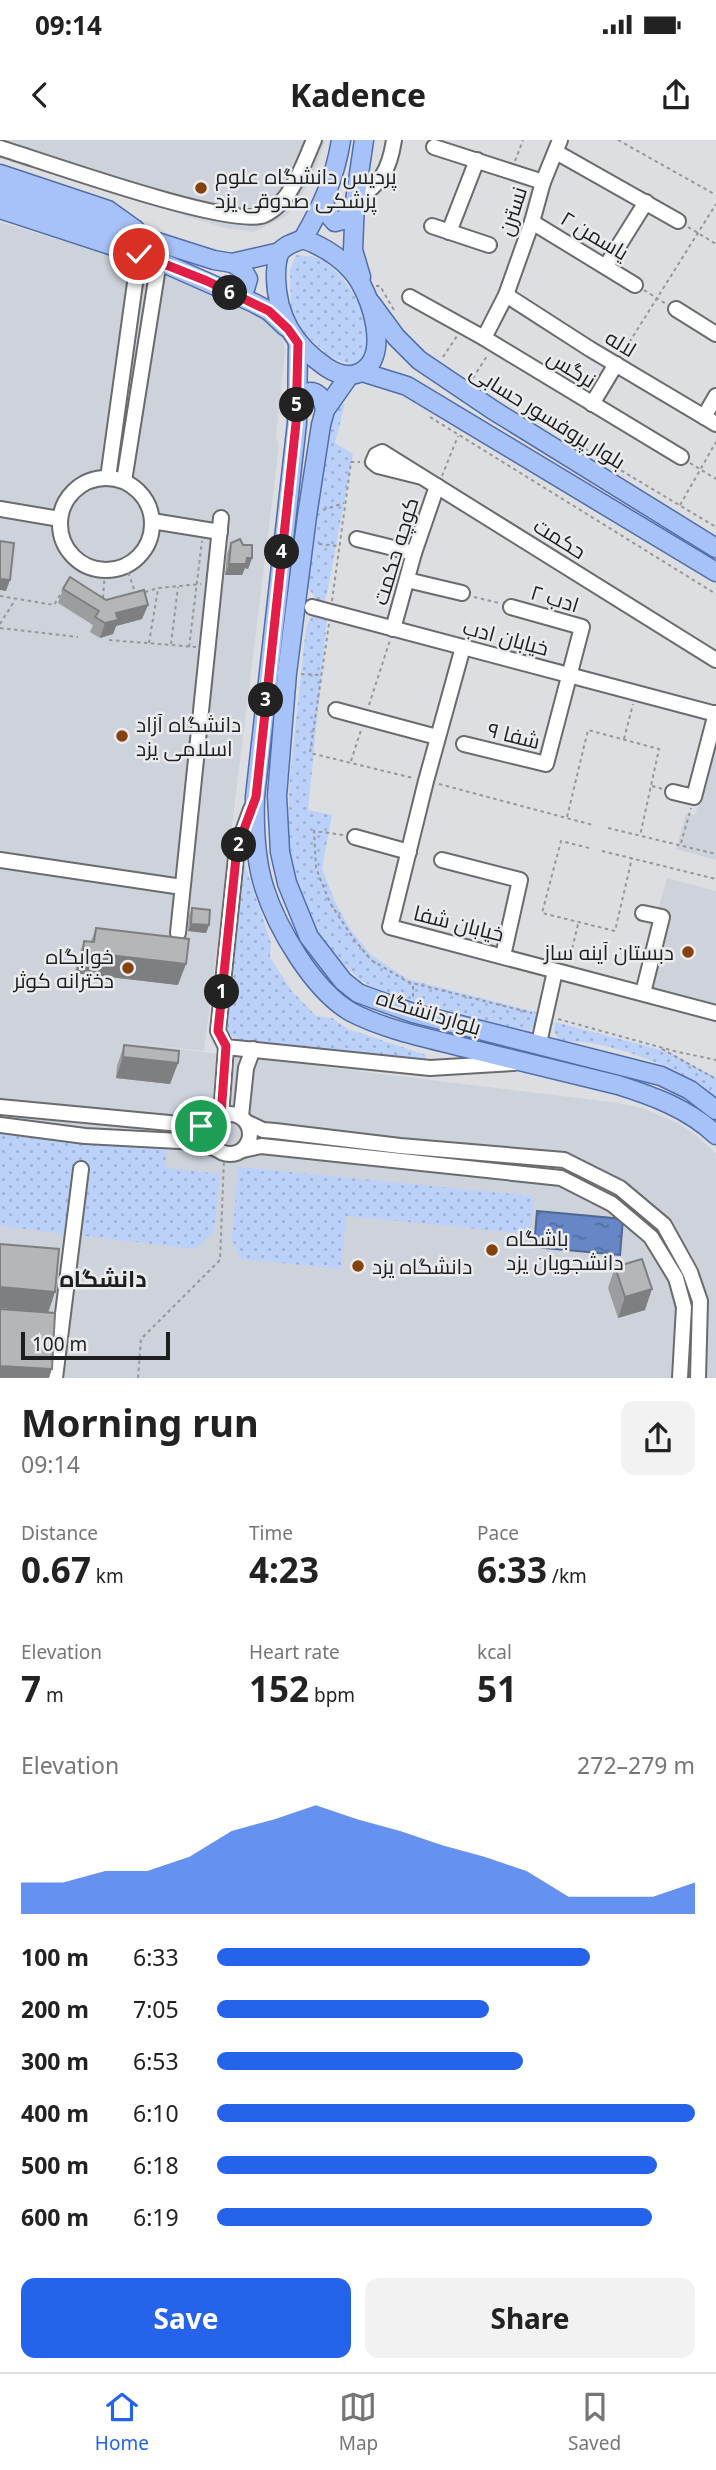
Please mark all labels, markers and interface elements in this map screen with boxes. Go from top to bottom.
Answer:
text: 09:14 [35,7,102,43]
text: Kadence [290,73,426,116]
icon: back [21,76,59,114]
icon: share [657,76,695,114]
place label: پردیس دانشگاه علوم پزشکی صدوقی یزد [215,162,397,215]
marker: پردیس دانشگاه علوم پزشکی صدوقی یزد [193,180,209,196]
street label: نسترن [491,183,533,239]
street label: یاسمن ۲ [556,204,635,266]
pin [109,224,169,284]
icon: check [120,235,158,273]
pin: 6 [212,276,247,310]
text: 6 [224,279,235,305]
street label: لاله [600,323,642,363]
street label: نرگس [542,342,602,394]
street label: بلوار پروفسور حسابی [464,357,631,476]
pin: 5 [280,387,314,422]
text: 5 [291,391,302,417]
street label: کوچه حکمت [365,494,426,609]
street label: حکمت [528,511,592,565]
pin: 4 [264,534,300,570]
text: 4 [276,538,287,564]
street label: ادب ۲ [528,577,582,619]
street label: خیابان ادب [460,612,552,662]
pin: 3 [248,682,284,718]
text: 3 [260,686,271,712]
place label: دانشگاه آزاد اسلامی یزد [136,710,241,762]
street label: شفا ۹ [485,715,543,755]
marker: دانشگاه آزاد اسلامی یزد [114,728,130,744]
pin: 2 [222,828,256,862]
text: 2 [233,831,244,857]
street label: خیابان شفا [411,898,507,948]
place label: دبستان آینه ساز [543,938,674,966]
place label: خوابگاه دخترانه کوثر [13,942,114,994]
marker: دبستان آینه ساز [680,944,696,960]
marker: خوابگاه دخترانه کوثر [120,960,136,976]
pin: 1 [204,974,240,1010]
text: 1 [216,978,227,1004]
street label: بلواردانشگاه [373,983,485,1041]
pin [171,1096,231,1156]
icon: arrive [182,1107,220,1145]
place label: باشگاه دانشجویان یزد [506,1224,624,1276]
marker: باشگاه دانشجویان یزد [484,1242,500,1258]
place label: دانشگاه یزد [372,1252,472,1280]
marker: دانشگاه یزد [350,1258,366,1274]
district label: دانشگاه [59,1262,147,1294]
scale bar [21,1329,170,1361]
text: 100 m [32,1331,87,1357]
text: Morning run [21,1396,259,1448]
button: share [621,1401,695,1475]
text: 09:14 [21,1448,80,1480]
text: Distance [21,1520,98,1546]
text: Time [249,1520,293,1546]
text: Pace [477,1520,519,1546]
text: 0.67 [21,1546,91,1593]
text: 4:23 [249,1546,319,1593]
text: 6:33 [477,1546,547,1593]
text: km [91,1563,124,1589]
text: /km [547,1563,587,1589]
text: Elevation [21,1639,102,1665]
text: Heart rate [249,1639,340,1665]
text: kcal [477,1639,512,1665]
text: 7 [21,1665,41,1712]
text: 152 [249,1665,309,1712]
text: 51 [477,1665,517,1712]
text: m [41,1682,64,1708]
text: bpm [309,1682,355,1708]
text: Elevation [21,1749,119,1781]
text: 272–279 m [577,1749,695,1781]
text: 100 m [21,1941,89,1973]
text: 6:33 [133,1941,179,1973]
text: 200 m [21,1993,89,2025]
text: 7:05 [133,1993,179,2025]
text: 300 m [21,2045,89,2077]
text: 6:53 [133,2045,179,2077]
text: 400 m [21,2097,89,2129]
text: 6:10 [133,2097,179,2129]
text: 500 m [21,2149,89,2181]
text: 6:18 [133,2149,179,2181]
text: 600 m [21,2201,89,2233]
text: 6:19 [133,2201,179,2233]
button: Save [21,2278,351,2358]
button: Share [365,2278,695,2358]
tab: Home [95,2388,149,2456]
tab: Map [339,2388,378,2456]
tab: Saved [568,2388,621,2456]

